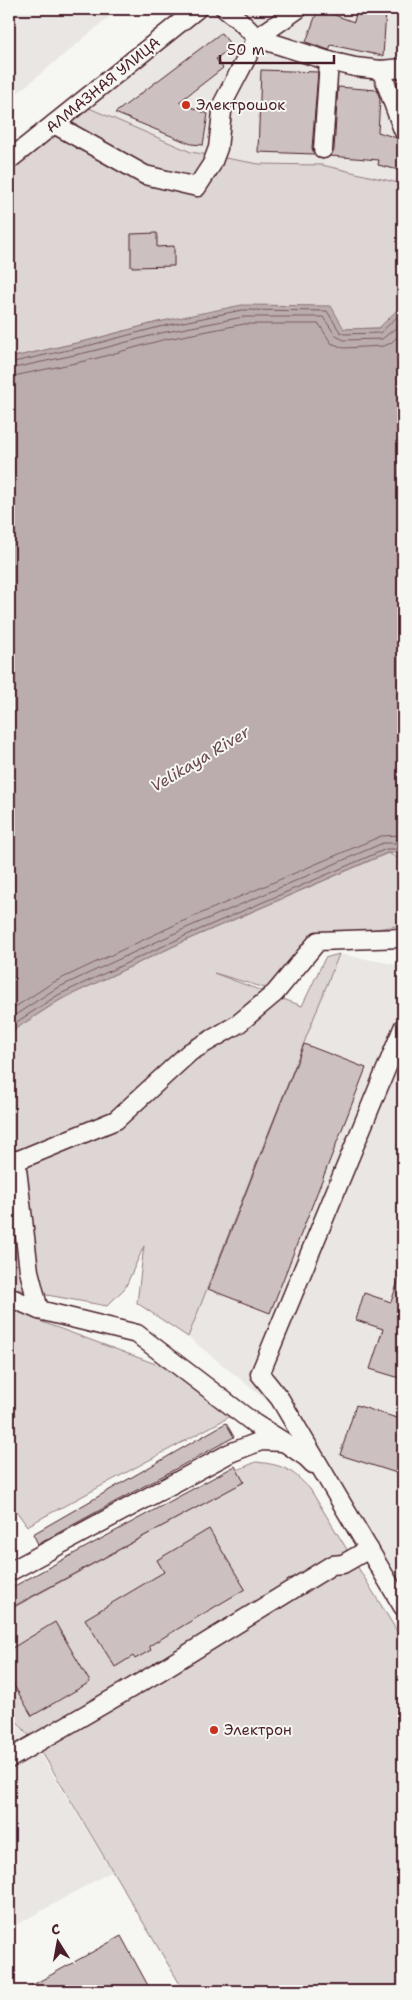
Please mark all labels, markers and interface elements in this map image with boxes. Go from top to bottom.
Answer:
scale bar [220,32,333,64]
street label: АЛМАЗНАЯ УЛИЦА [42,33,165,137]
text: 50 m [227,40,265,60]
place label: Электрошок [196,95,285,115]
marker: Электрошок [180,99,192,111]
water label: Velikaya River [147,721,254,797]
place label: Электрон [224,1720,292,1740]
marker: Электрон [208,1724,220,1736]
north arrow [32,1918,82,1968]
text: С [50,1920,61,1939]

